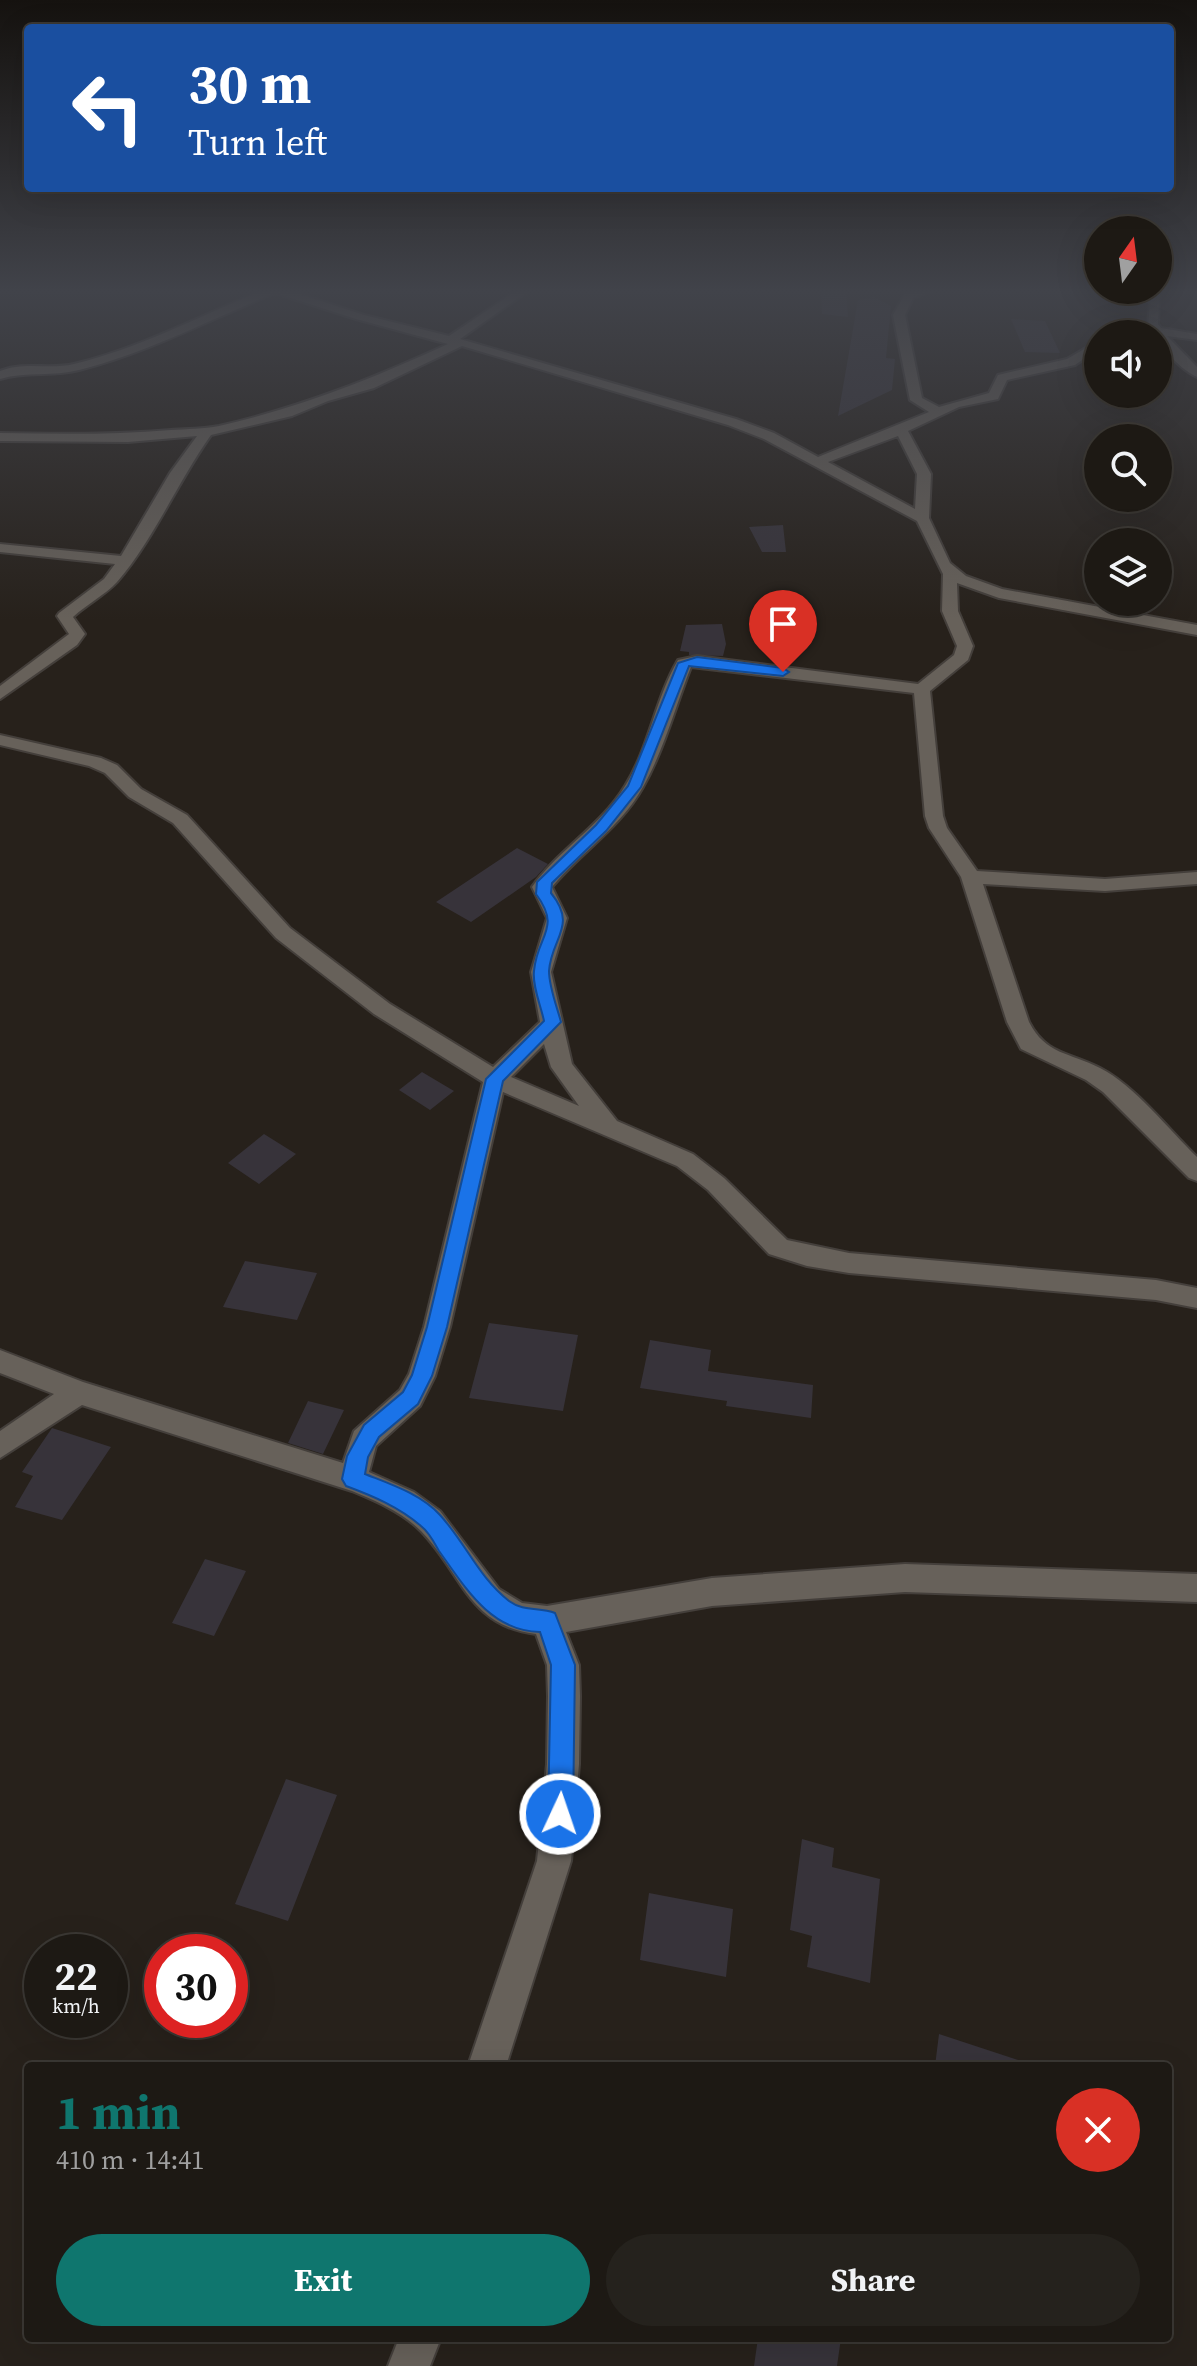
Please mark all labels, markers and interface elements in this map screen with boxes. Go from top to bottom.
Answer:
text: 30 m [188,45,311,122]
icon: left [56,56,160,160]
text: Turn left [188,118,327,167]
north arrow [1084,216,1172,304]
map controls [1084,216,1172,616]
button: sound [1084,320,1172,408]
button: search [1084,424,1172,512]
button: layers [1084,528,1172,616]
pin [749,590,817,672]
icon: arrive [761,602,805,646]
position arrow [518,1772,602,1856]
speed limit sign: 30 [144,1934,248,2038]
text: 22 [54,1949,98,2003]
text: km/h [52,1992,100,2020]
text: 1 min [56,2079,181,2145]
button: close [1056,2088,1140,2172]
text: 410 m · 14:41 [56,2142,204,2178]
button: Exit [56,2234,590,2326]
button: Share [606,2234,1140,2326]

